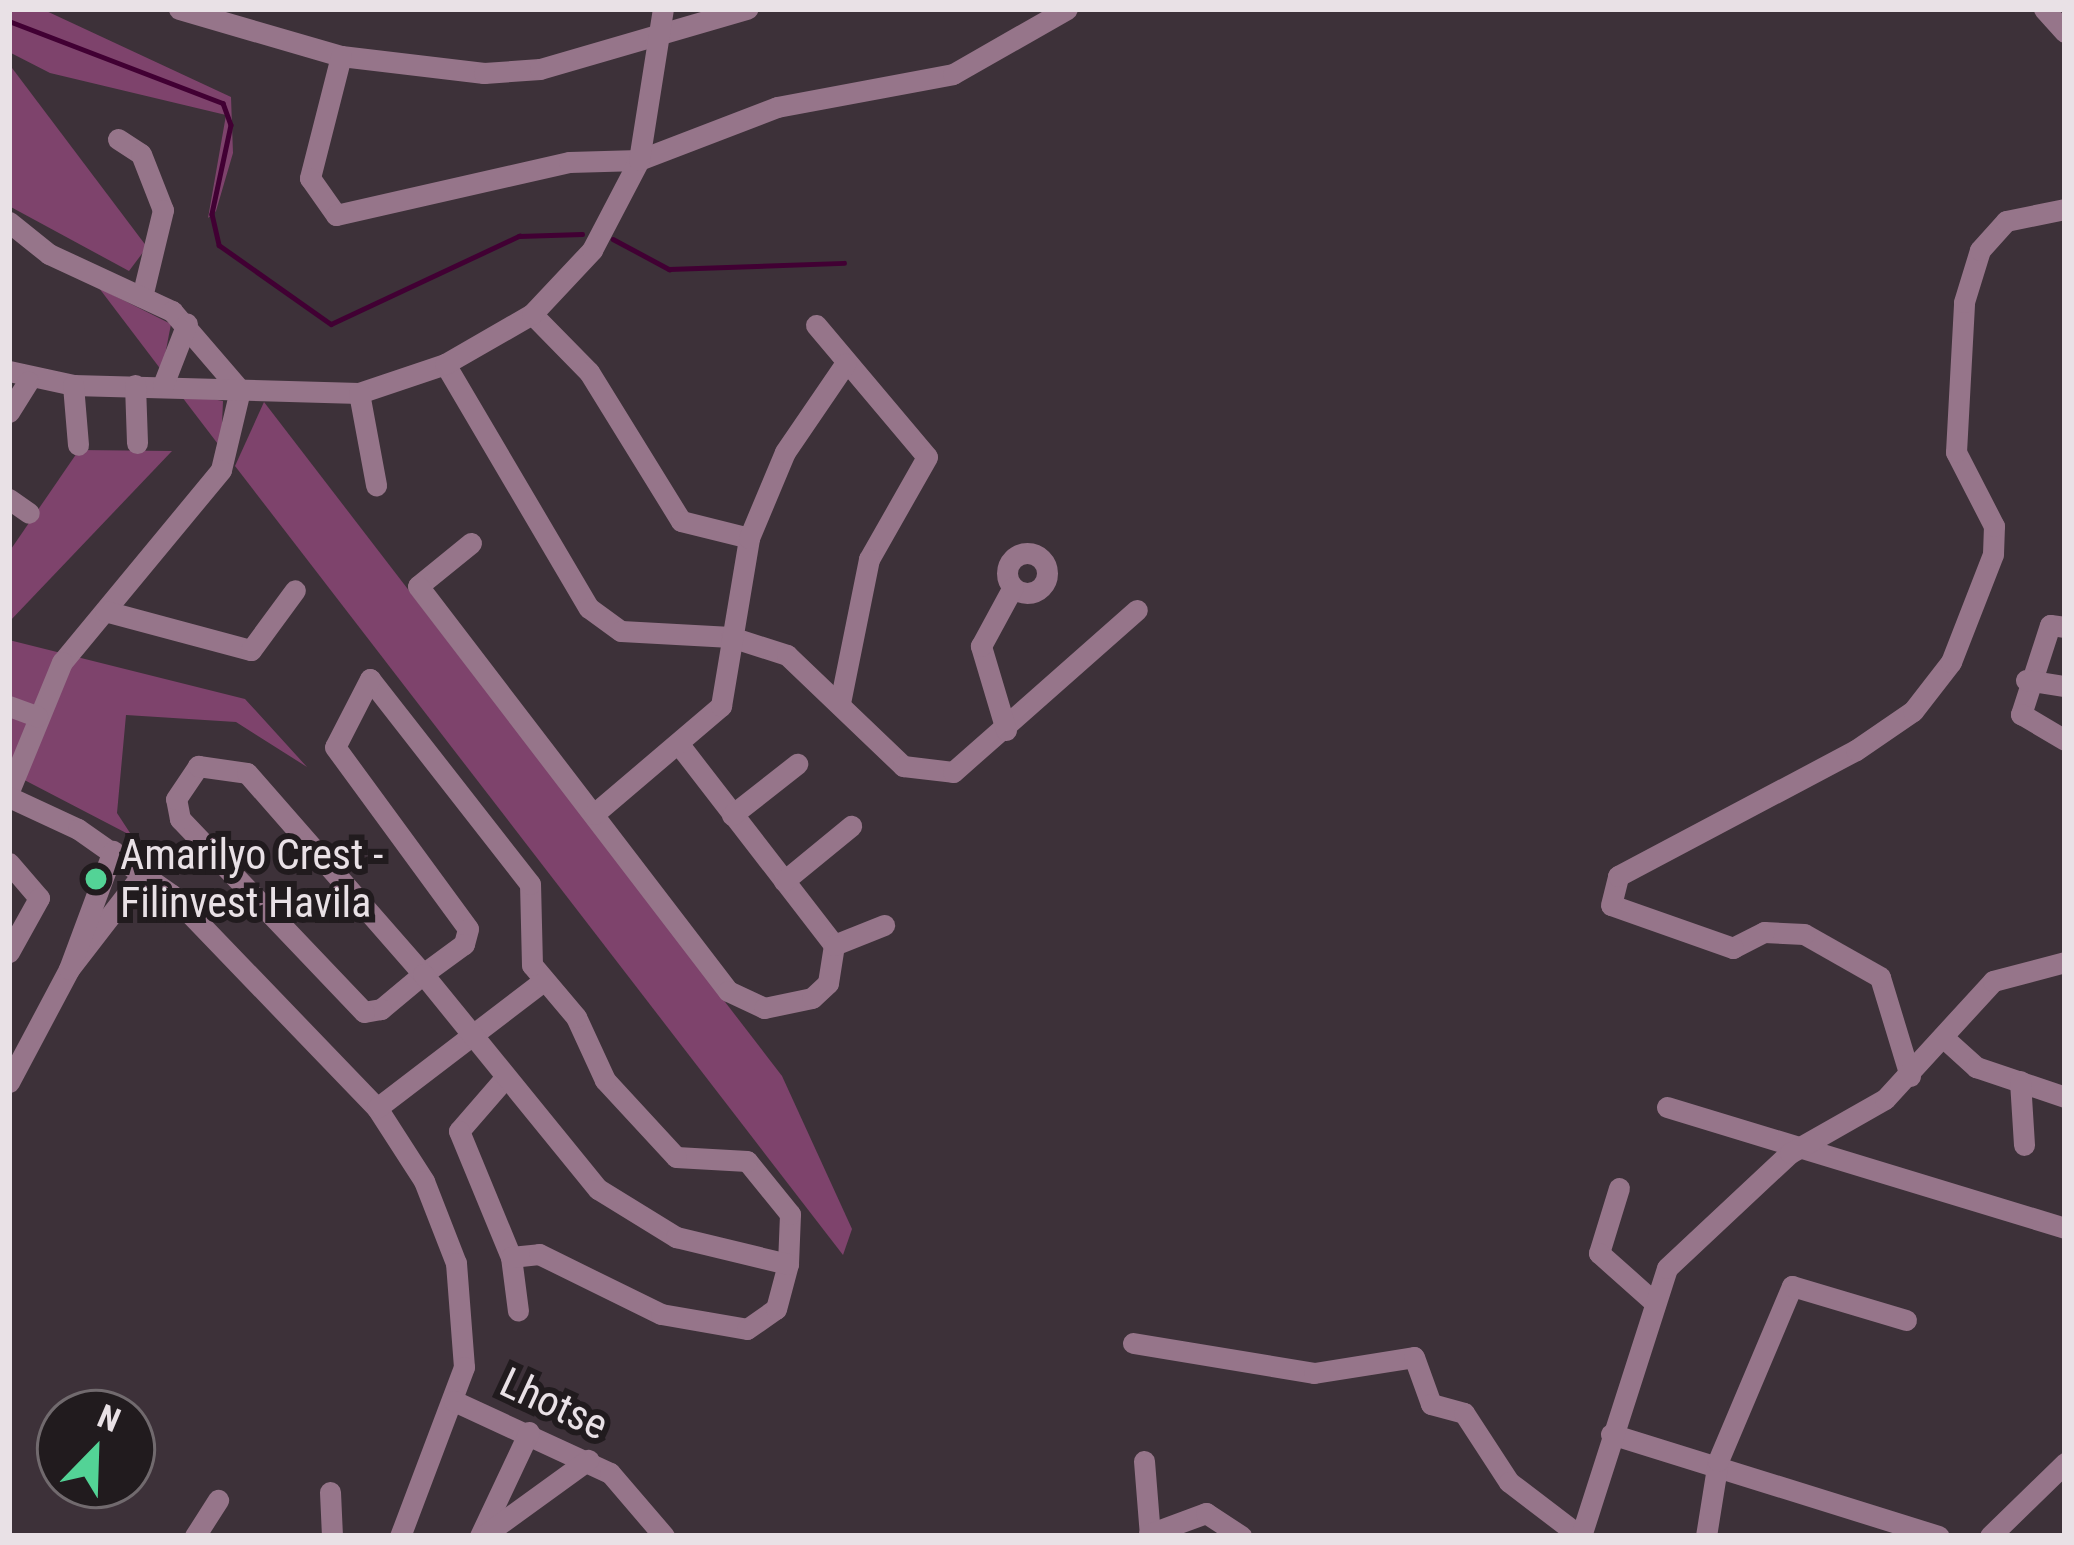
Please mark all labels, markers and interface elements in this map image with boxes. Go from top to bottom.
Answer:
place label: Amarilyo Crest - Filinvest Havila [120,830,383,928]
marker: Amarilyo Crest - Filinvest Havila [83,866,109,892]
street label: Lhotse [492,1357,616,1451]
north arrow [36,1389,156,1509]
text: N [92,1396,126,1440]

